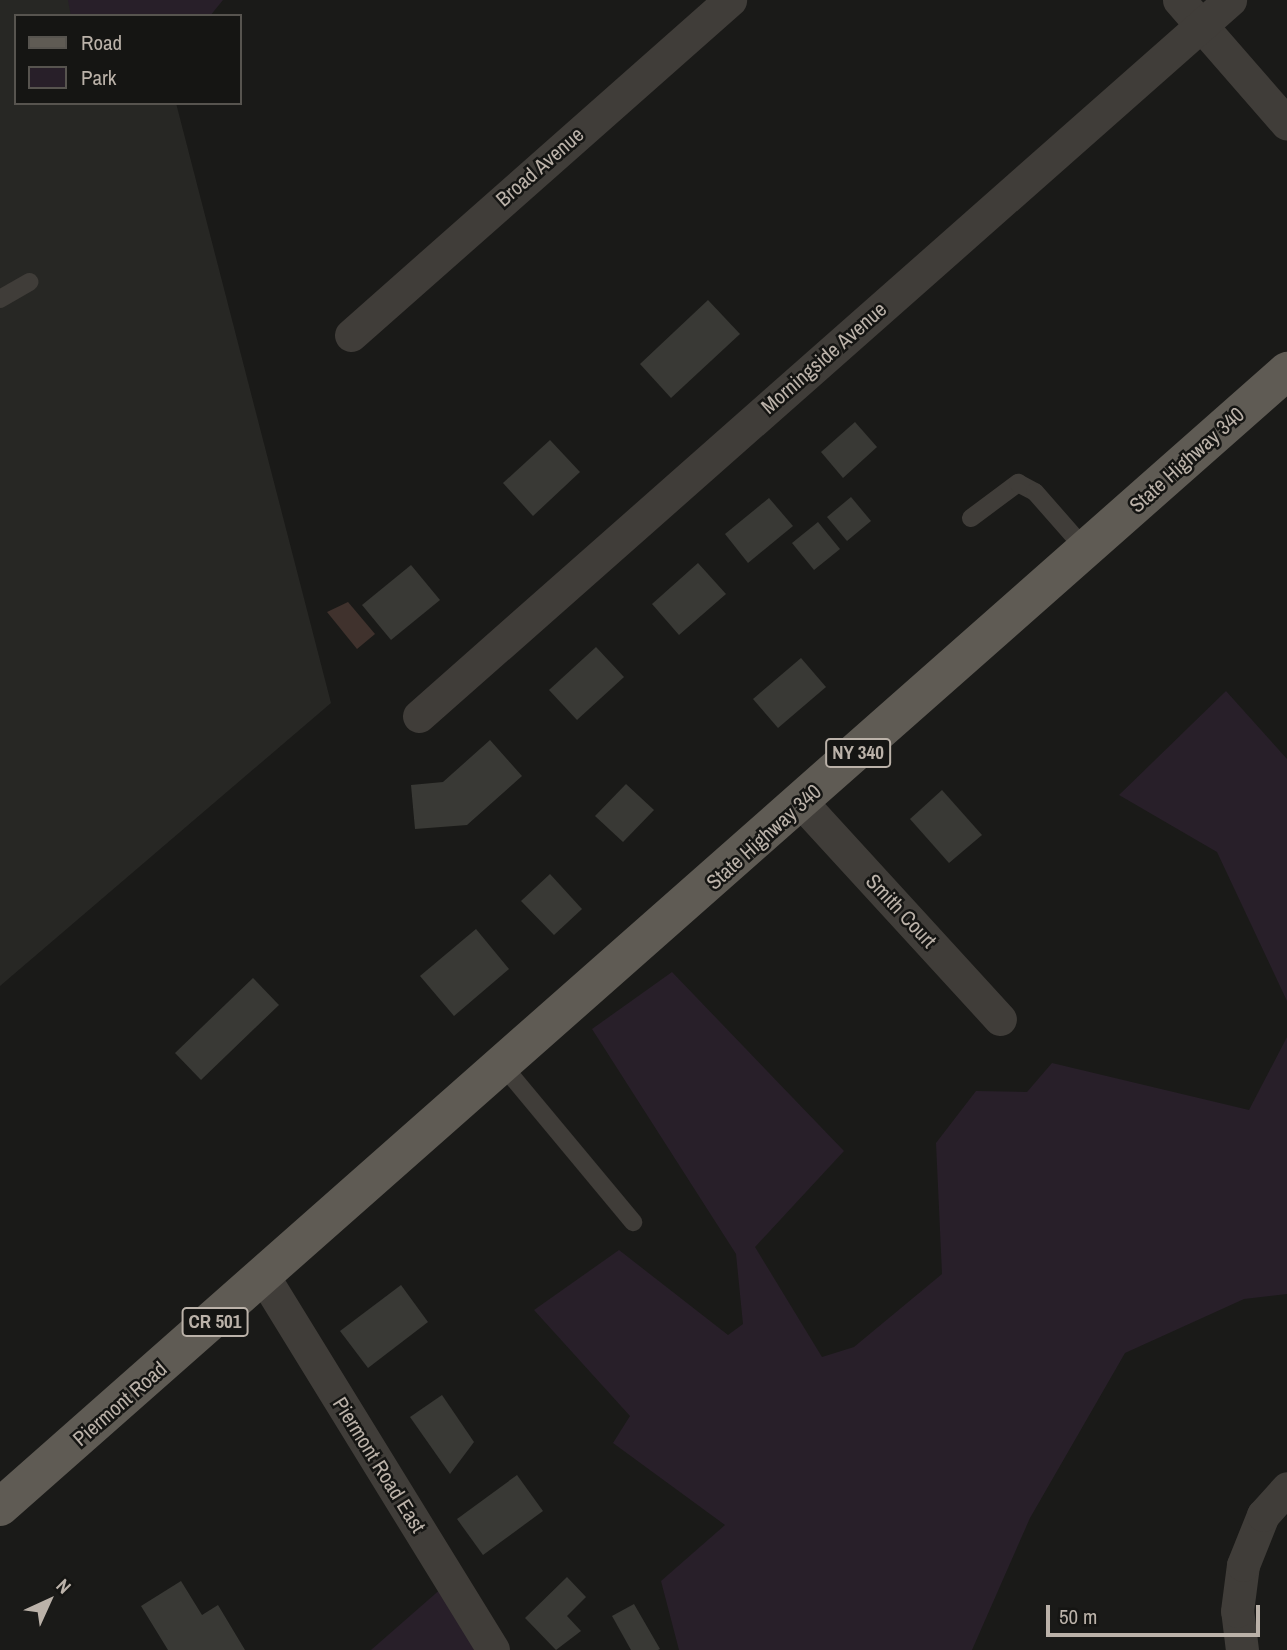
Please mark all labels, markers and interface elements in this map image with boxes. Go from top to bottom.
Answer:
legend [14,14,242,105]
text: Road [81,28,122,57]
text: Park [81,63,116,92]
street label: Broad Avenue [491,122,589,212]
street label: Morningside Avenue [756,296,892,420]
street label: State Highway 340 [1125,402,1249,518]
road number: NY 340 [825,738,891,768]
street label: State Highway 340 [702,779,826,895]
street label: Smith Court [860,869,942,953]
road number: CR 501 [180,1306,250,1338]
street label: Piermont Road [68,1356,172,1452]
street label: Piermont Road East [327,1393,431,1537]
north arrow [14,1566,84,1636]
text: N [51,1573,77,1599]
scale bar [1049,1590,1262,1634]
text: 50 m [1059,1602,1097,1631]

